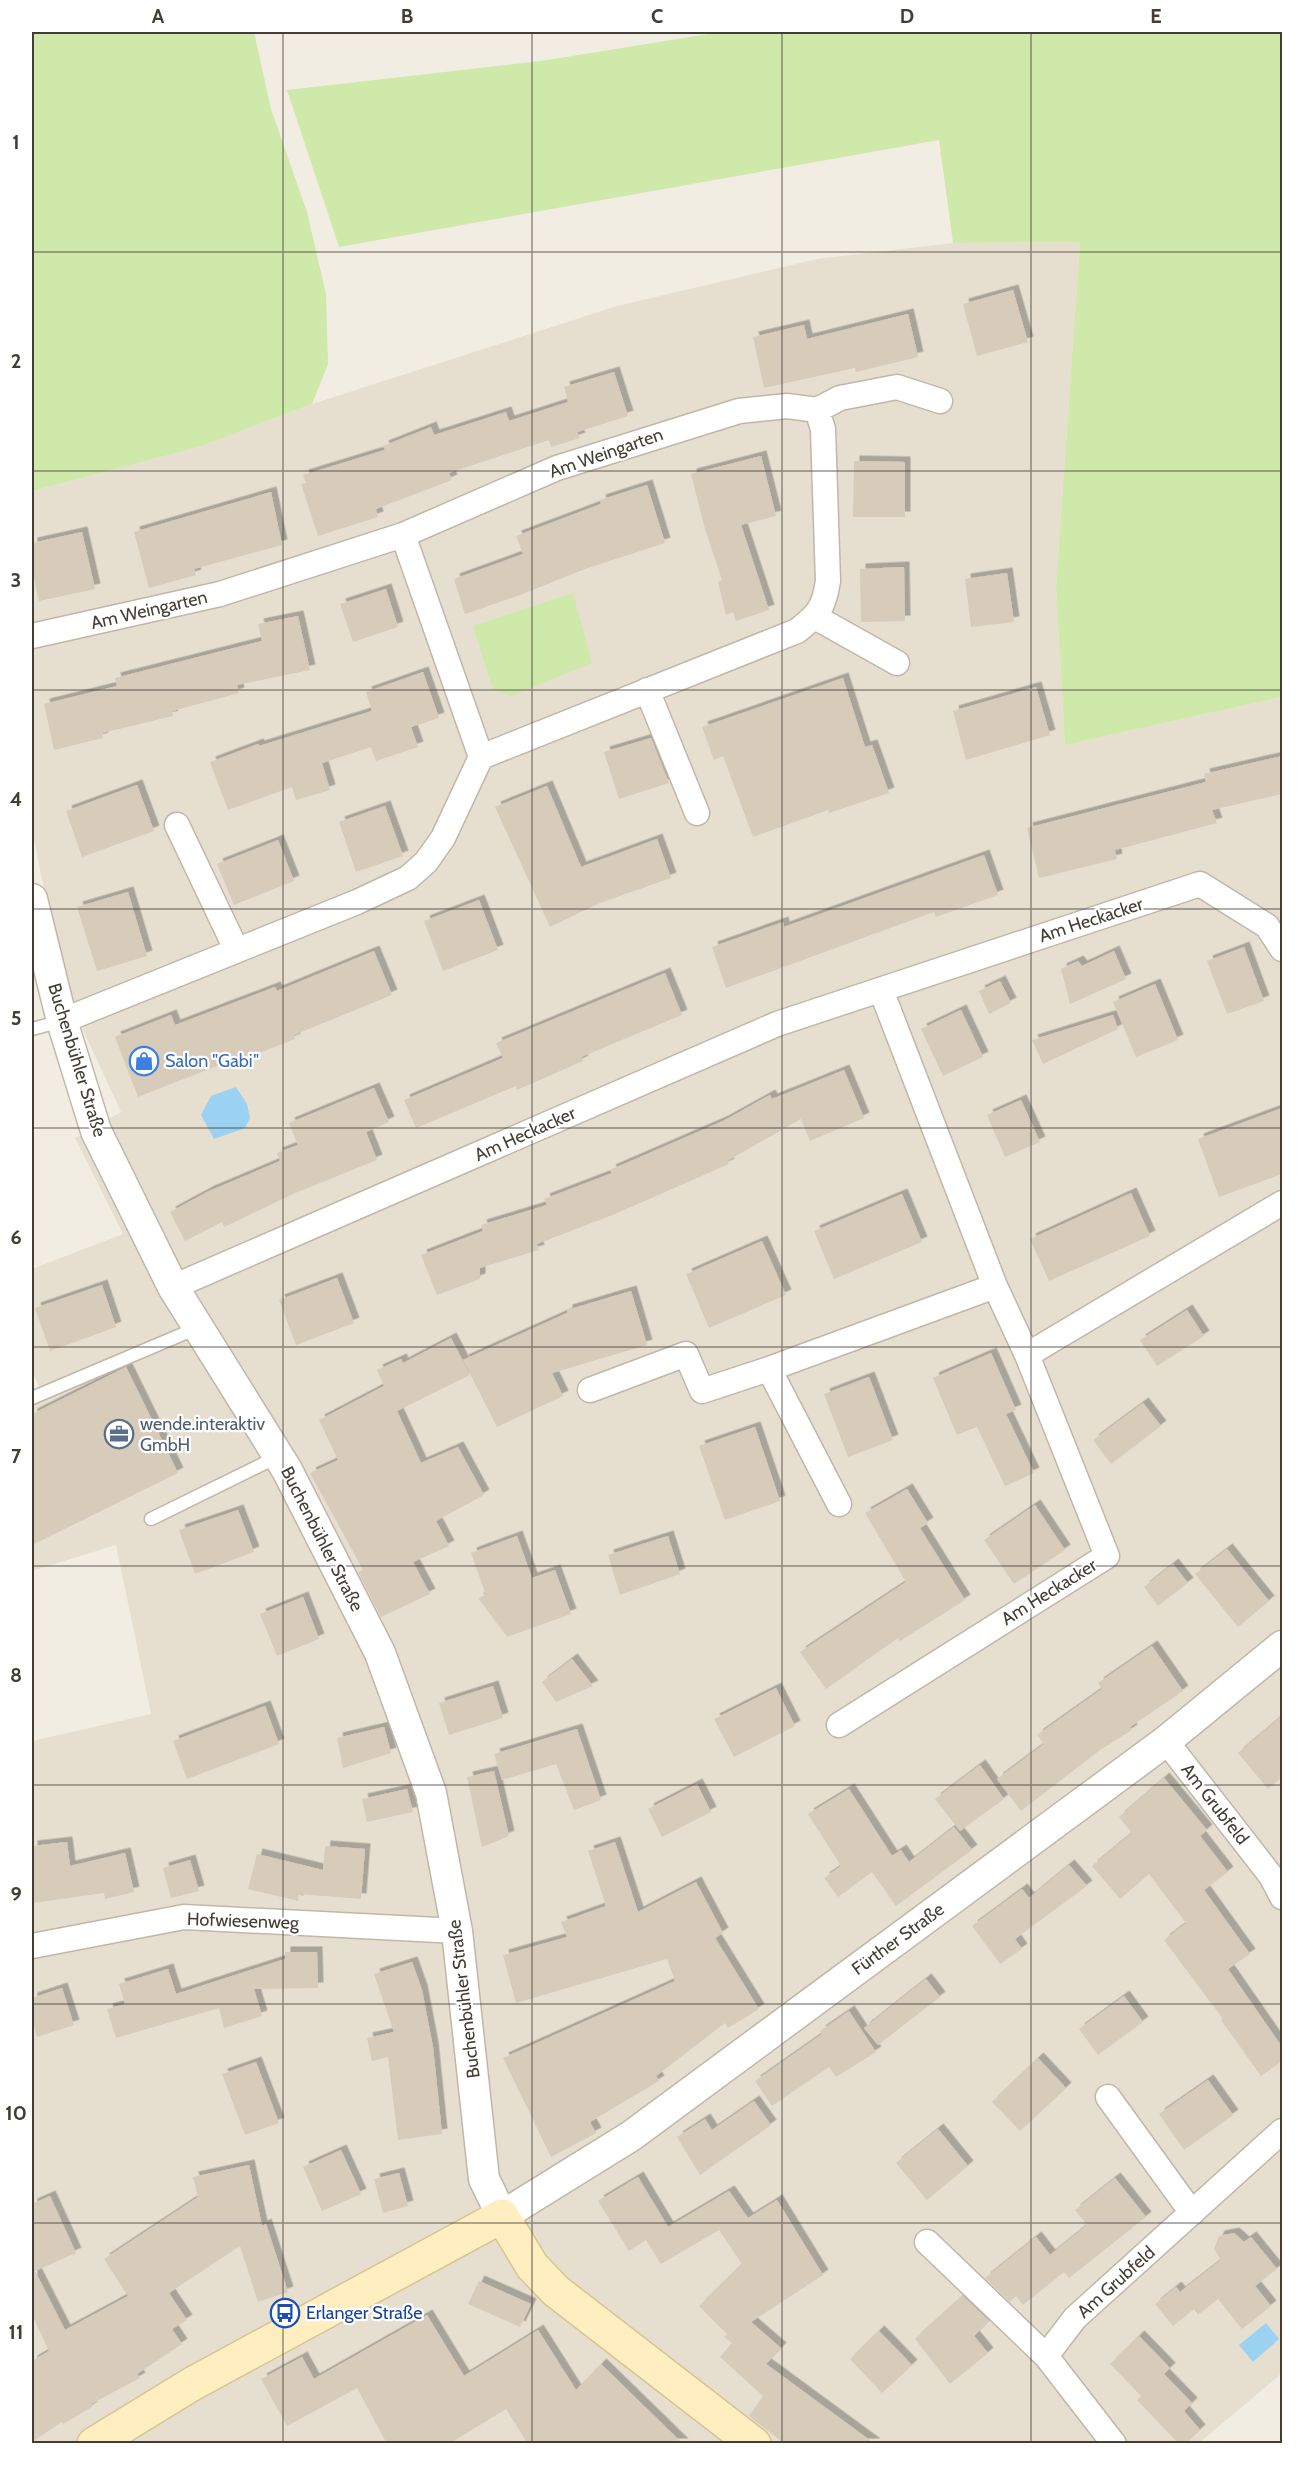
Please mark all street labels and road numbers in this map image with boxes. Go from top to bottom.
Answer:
street label: Am Weingarten [546,423,666,483]
street label: Am Weingarten [89,586,209,634]
street label: Am Heckacker [1036,893,1146,947]
street label: Buchenbühler Straße [43,980,111,1140]
street label: Am Heckacker [471,1102,579,1166]
street label: Buchenbühler Straße [276,1463,368,1615]
street label: Am Heckacker [997,1554,1101,1630]
street label: Am Grubfeld [1176,1759,1254,1849]
street label: Fürther Straße [848,1898,948,1980]
street label: Hofwiesenweg [187,1908,300,1934]
street label: Buchenbühler Straße [443,1918,485,2080]
street label: Am Grubfeld [1073,2241,1159,2323]

